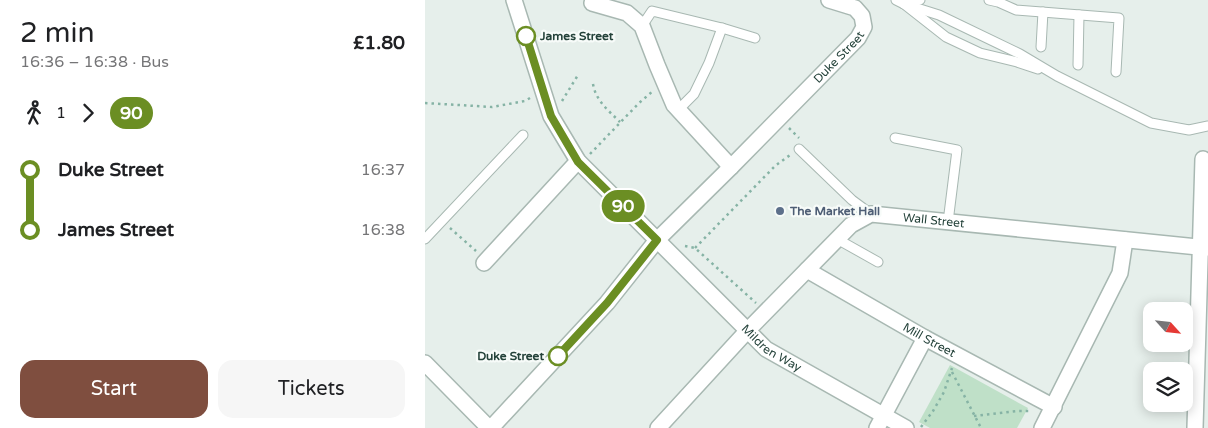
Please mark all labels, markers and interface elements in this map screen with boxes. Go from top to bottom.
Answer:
text: 2 min [20,16,95,50]
marker: James Street [516,26,536,46]
place label: James Street [539,29,614,43]
street label: Duke Street [811,29,867,86]
text: £1.80 [353,32,405,54]
text: 16:36 – 16:38 · Bus [20,52,169,72]
icon: walk [20,99,48,127]
icon: forward [74,99,102,127]
text: 90 [120,102,143,124]
text: 1 [56,103,66,123]
text: Duke Street [58,159,164,181]
text: 16:37 [361,160,405,180]
line badge: 90 [601,190,645,222]
text: 90 [612,195,634,217]
place label: The Market Hall [789,204,880,218]
marker: The Market Hall [774,205,786,217]
street label: Wall Street [902,210,966,230]
text: James Street [58,219,174,241]
text: 16:38 [361,220,405,240]
north arrow [1143,302,1193,352]
map controls [1143,302,1193,412]
street label: Mill Street [901,320,958,360]
street label: Mildren Way [739,322,804,375]
marker: Duke Street [548,346,568,366]
place label: Duke Street [477,349,544,363]
button: Start [20,360,208,418]
button: Tickets [218,360,405,418]
button: layers [1143,362,1193,412]

